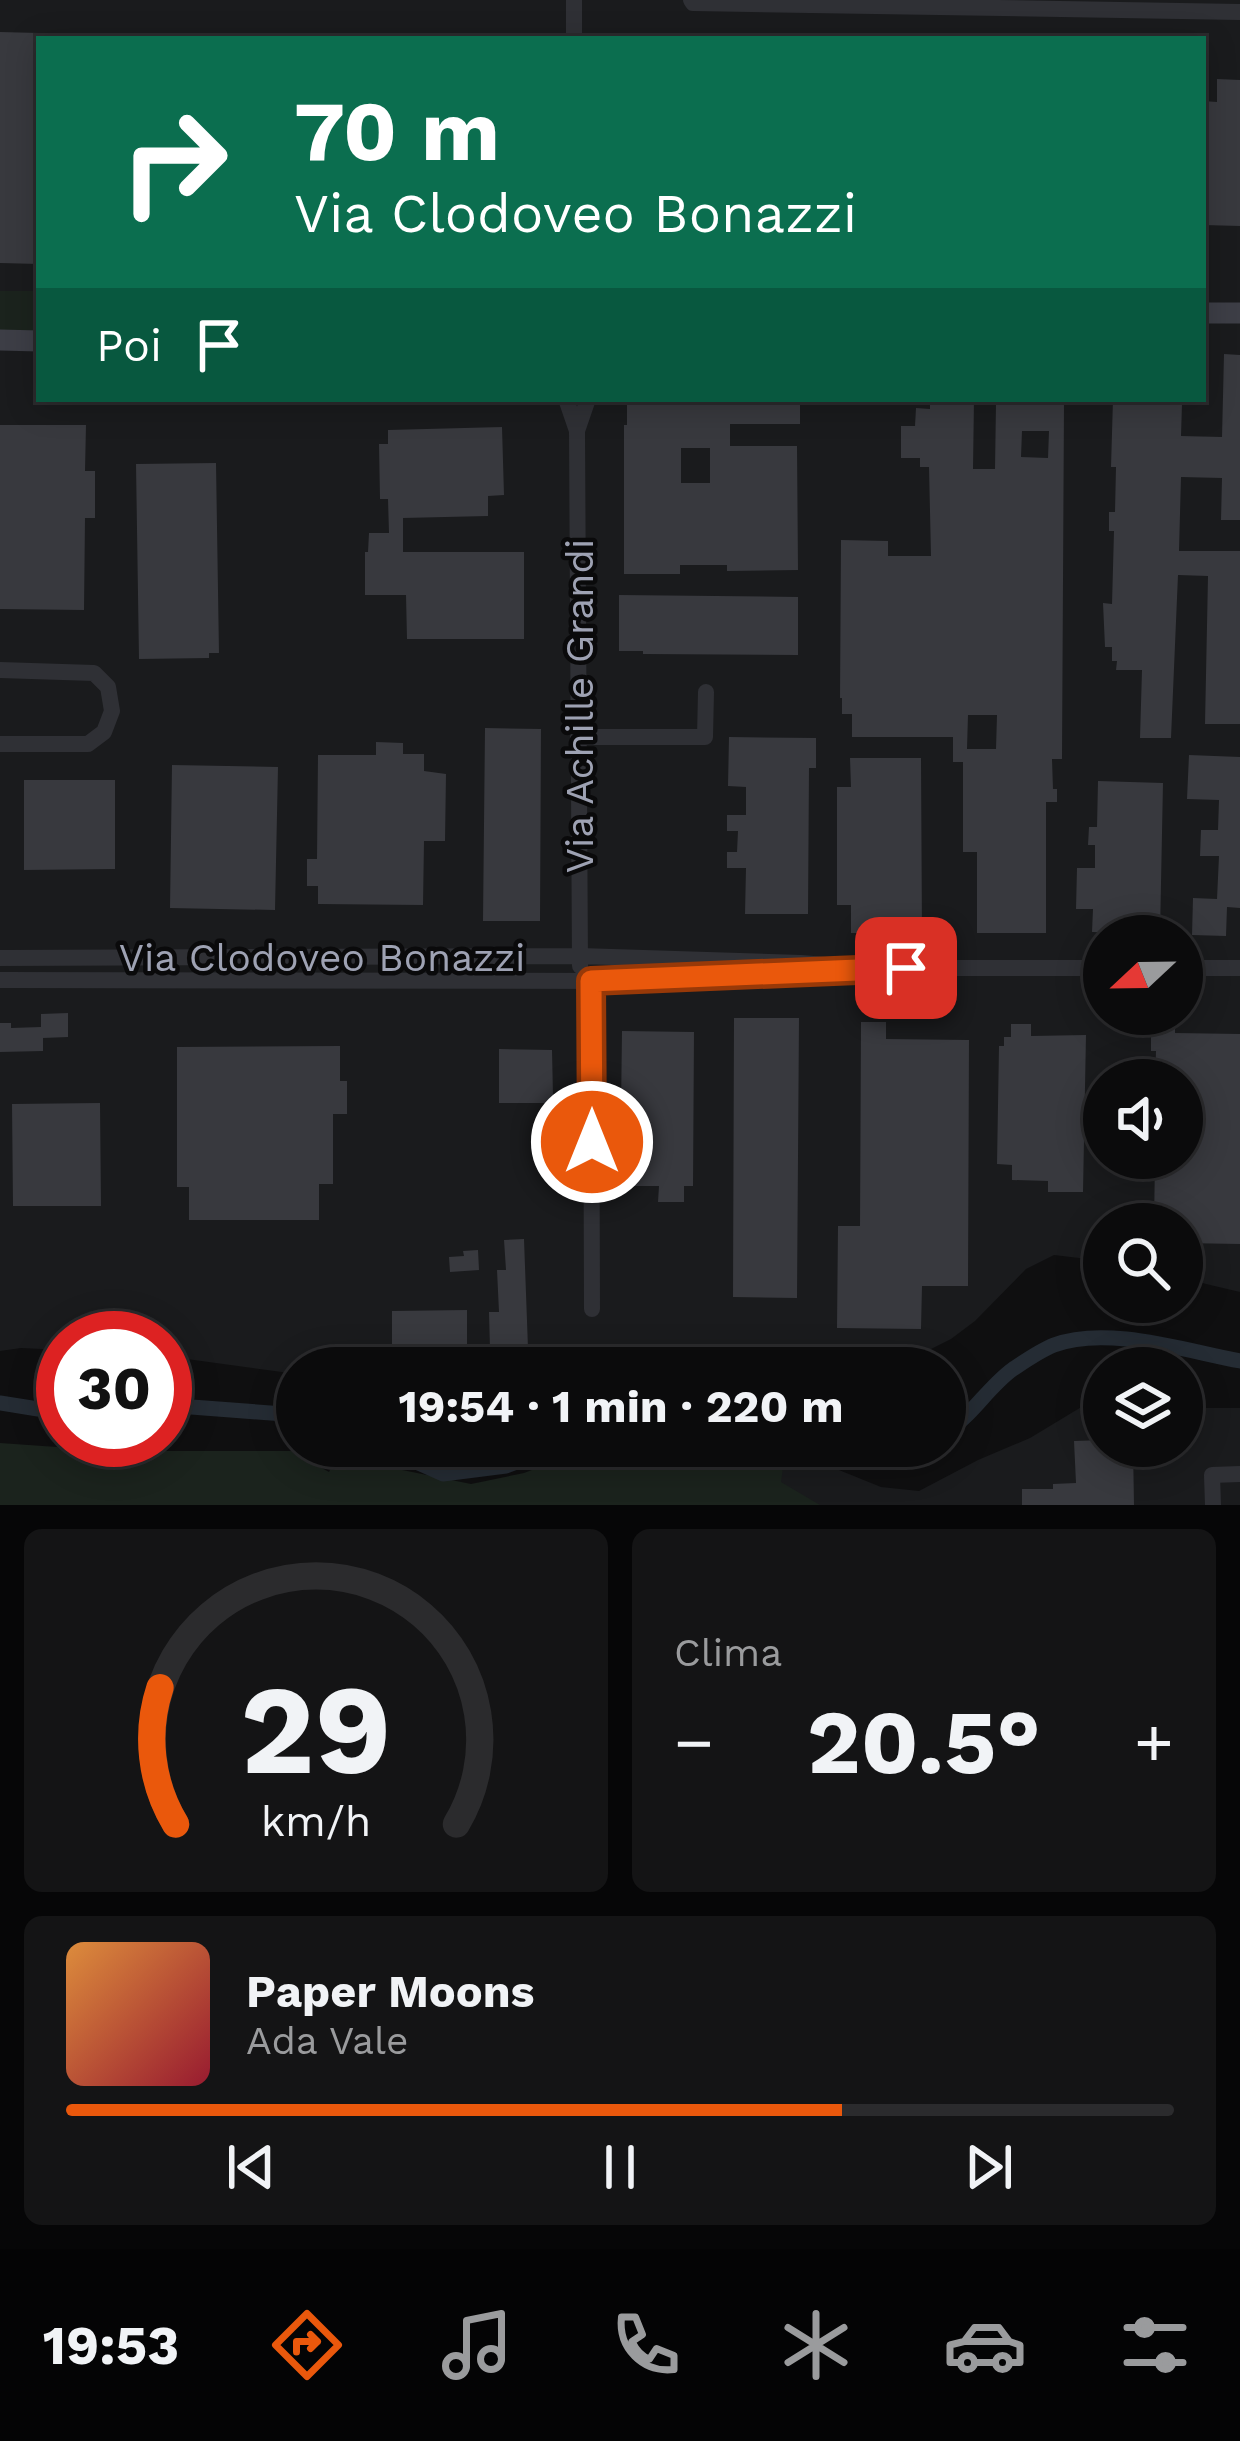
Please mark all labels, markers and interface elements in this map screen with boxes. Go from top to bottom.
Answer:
text: 70 m [294,82,500,180]
icon: right [96,84,252,240]
text: Via Clodoveo Bonazzi [294,182,857,245]
icon: arrive [186,312,252,378]
text: Poi [96,319,162,372]
street label: Via Achille Grandi [557,539,602,873]
north arrow [1083,915,1203,1035]
map controls [1083,915,1203,1467]
pin [855,917,957,1019]
street label: Via Clodoveo Bonazzi [119,935,525,980]
icon: arrive [873,935,939,1001]
button: sound [1083,1059,1203,1179]
position arrow [529,1079,655,1205]
button: search [1083,1203,1203,1323]
speed limit sign: 30 [36,1311,192,1467]
button: layers [1083,1347,1203,1467]
text: 19:54 · 1 min · 220 m [398,1380,844,1433]
text: Clima [674,1630,782,1675]
text: 29 [240,1657,392,1803]
text: 20.5° [807,1689,1041,1795]
text: − [674,1704,714,1781]
text: + [1134,1704,1174,1781]
text: km/h [261,1795,371,1845]
text: Paper Moons [246,1965,535,2018]
text: Ada Vale [246,2018,408,2063]
icon: previous [218,2134,284,2200]
icon: pause [587,2134,653,2200]
icon: next [956,2134,1022,2200]
icon: directions [265,2303,349,2387]
icon: music [435,2303,519,2387]
icon: phone [604,2303,688,2387]
icon: climate [774,2303,858,2387]
icon: car [943,2303,1027,2387]
icon: filters [1113,2303,1197,2387]
text: 19:53 [43,2314,179,2377]

